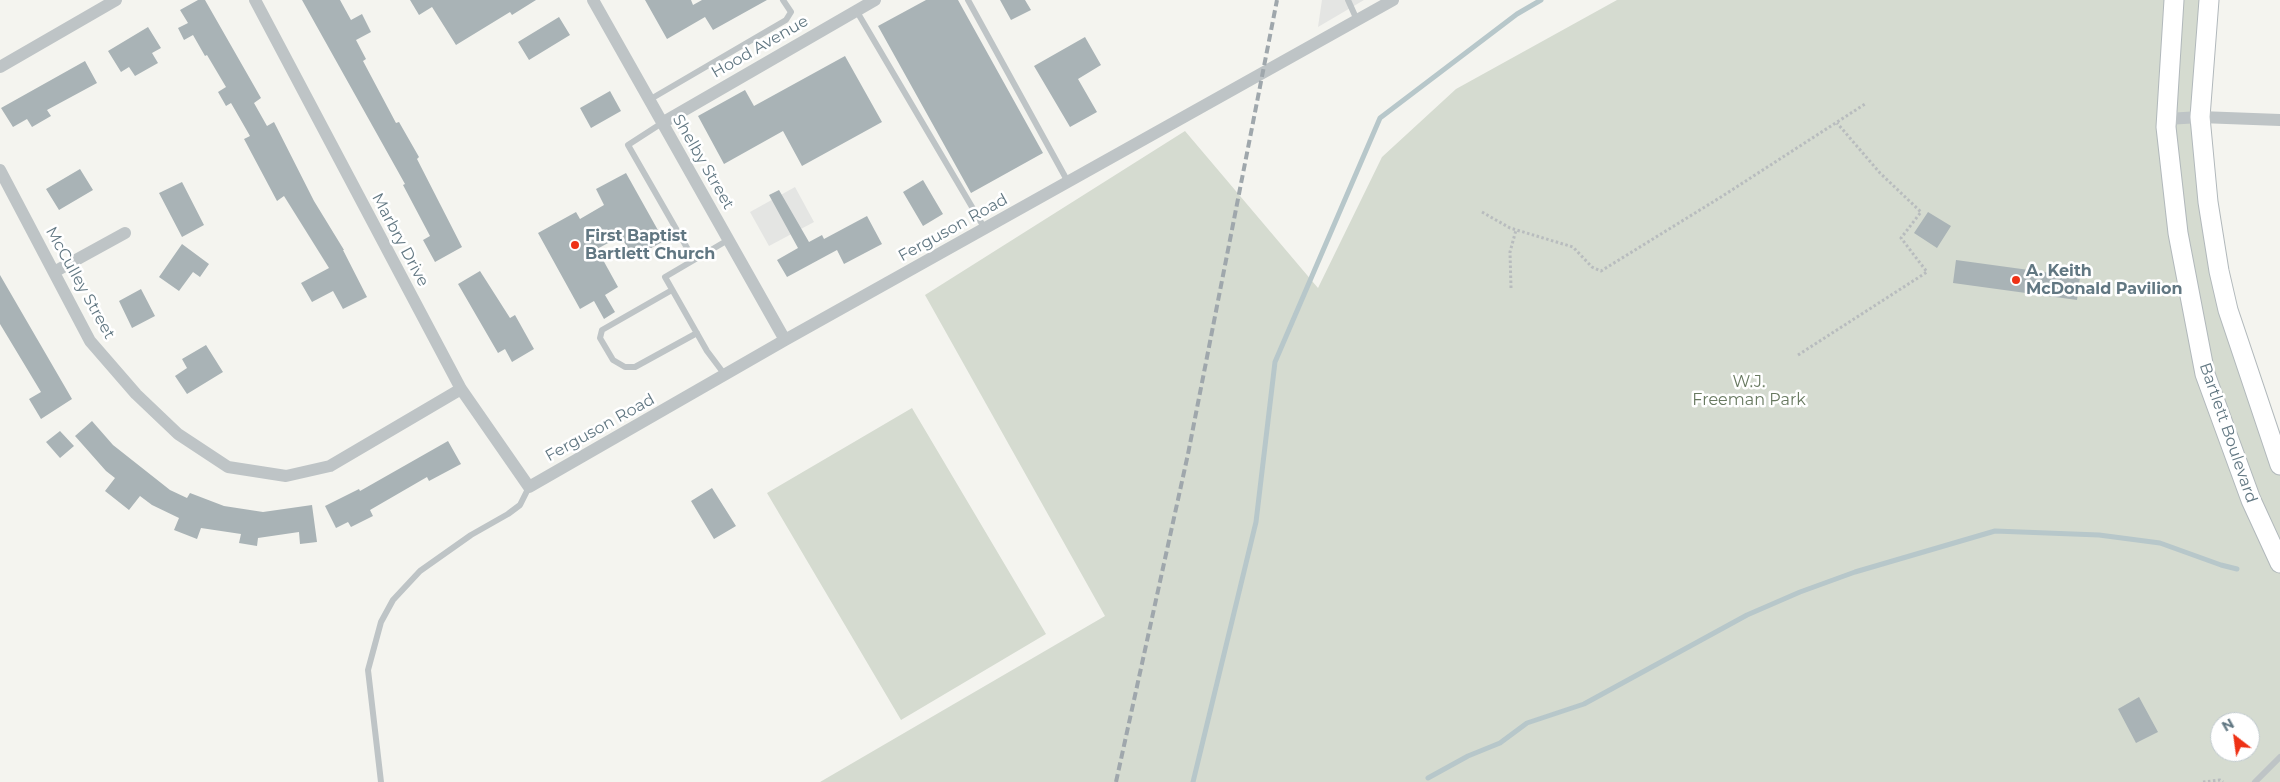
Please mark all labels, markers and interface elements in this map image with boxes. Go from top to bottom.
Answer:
street label: Hood Avenue [708,12,812,82]
street label: Shelby Street [668,111,738,213]
street label: Marbry Drive [367,190,433,290]
street label: Ferguson Road [895,190,1011,266]
street label: McCulley Street [41,223,119,343]
place label: First Baptist Bartlett Church [585,226,715,264]
marker: First Baptist Bartlett Church [569,239,581,251]
place label: A. Keith McDonald Pavilion [2026,261,2183,299]
marker: A. Keith McDonald Pavilion [2010,274,2022,286]
street label: Bartlett Boulevard [2195,360,2261,506]
park label: W.J. Freeman Park [1692,372,1806,410]
street label: Ferguson Road [542,390,658,466]
north arrow [2210,712,2260,762]
text: N [2219,714,2237,735]

